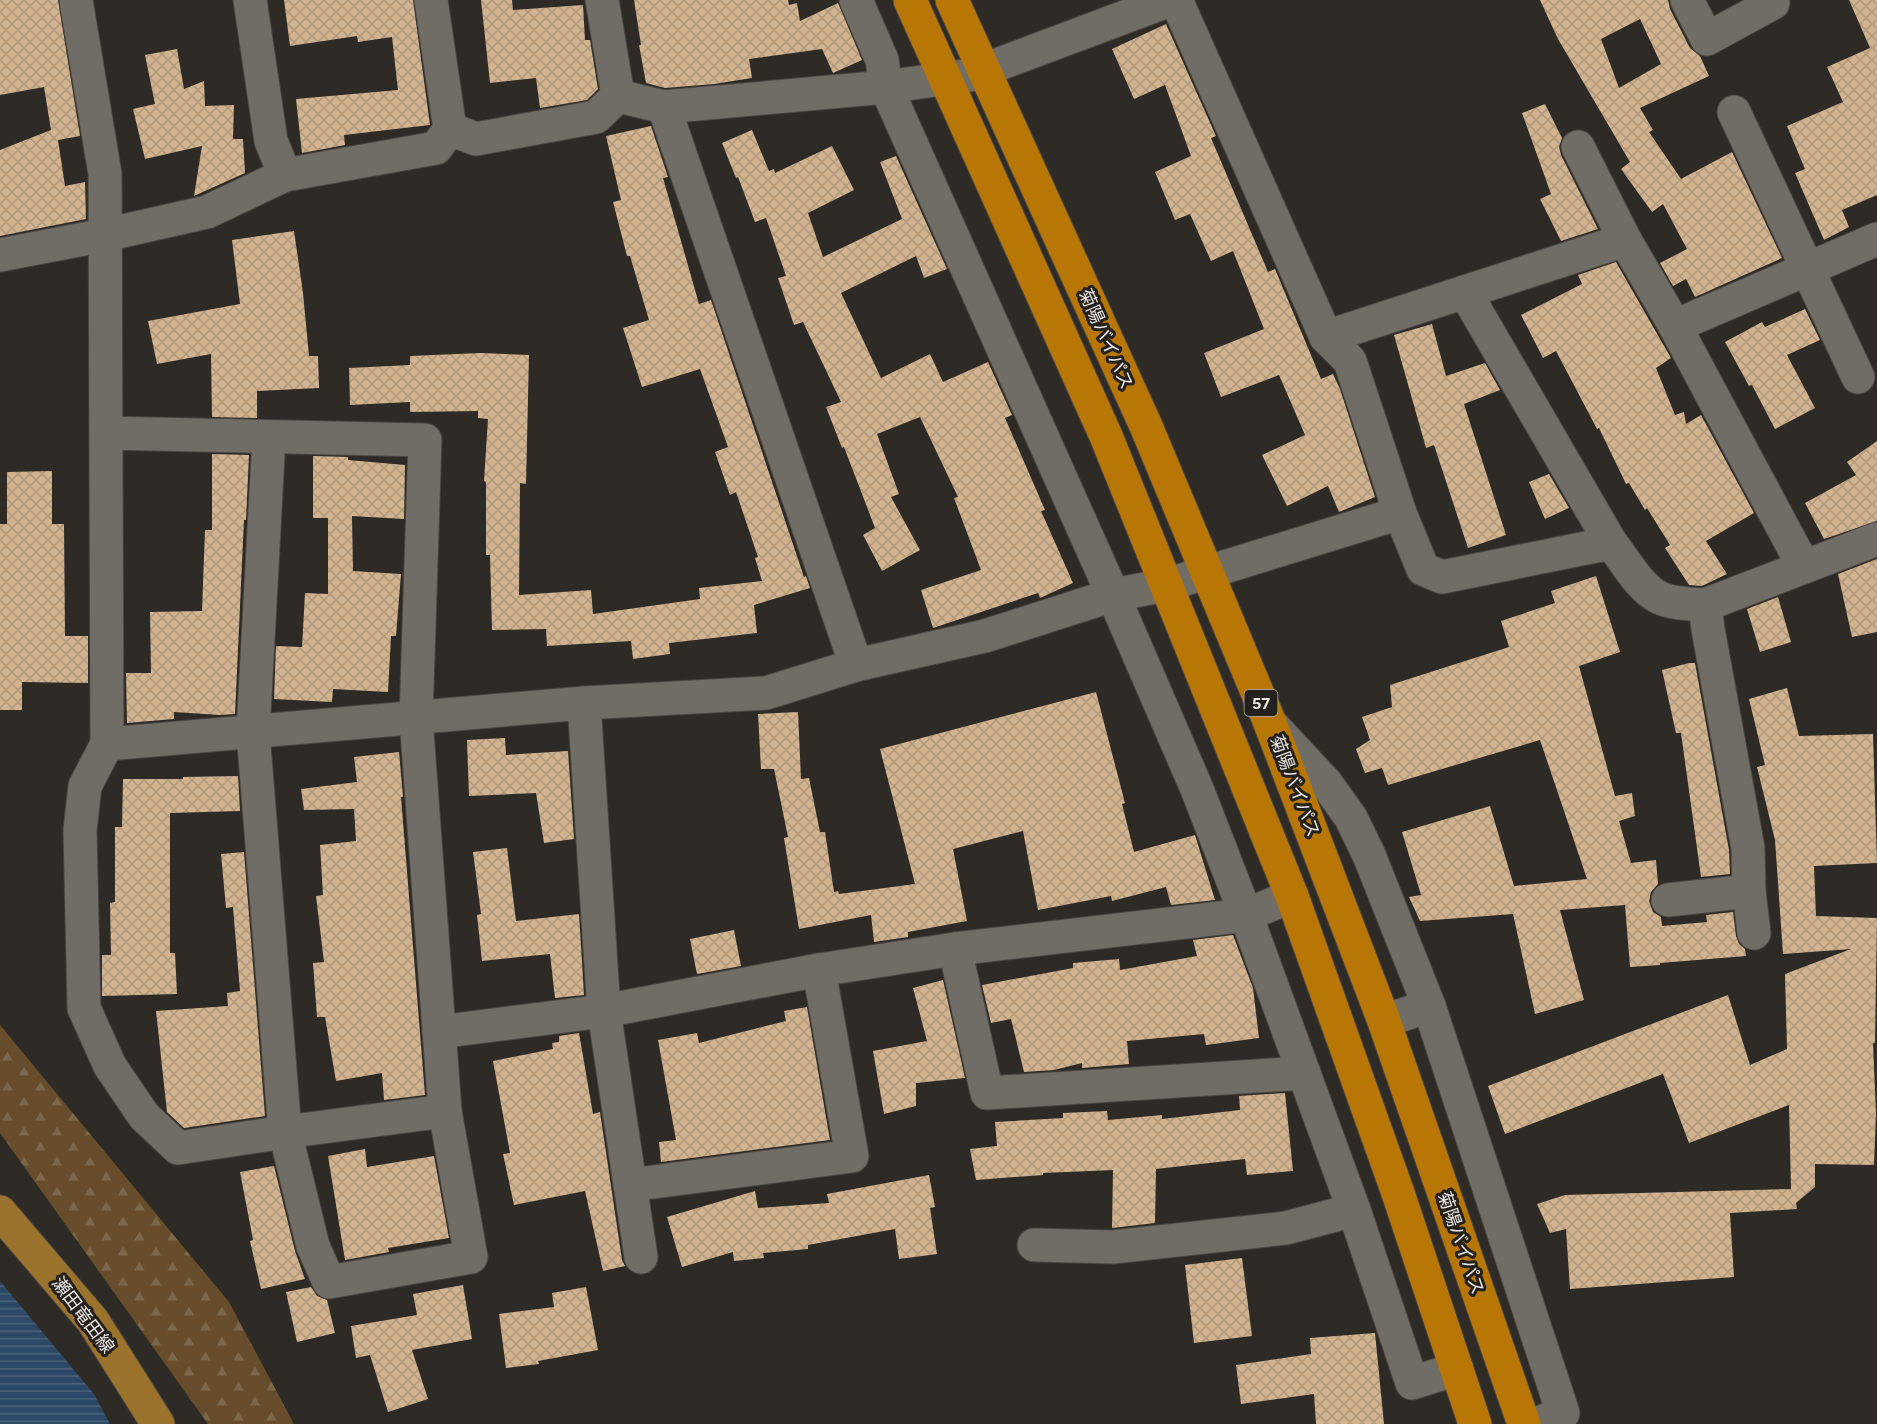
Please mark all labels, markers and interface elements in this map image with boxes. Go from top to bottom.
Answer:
street label: 菊陽バイパス [1074,285,1138,393]
road number: 57 [1244,690,1278,716]
street label: 菊陽バイパス [1265,732,1325,840]
street label: 菊陽バイパス [1433,1189,1489,1297]
street label: 瀬田竜田線 [47,1272,119,1358]

